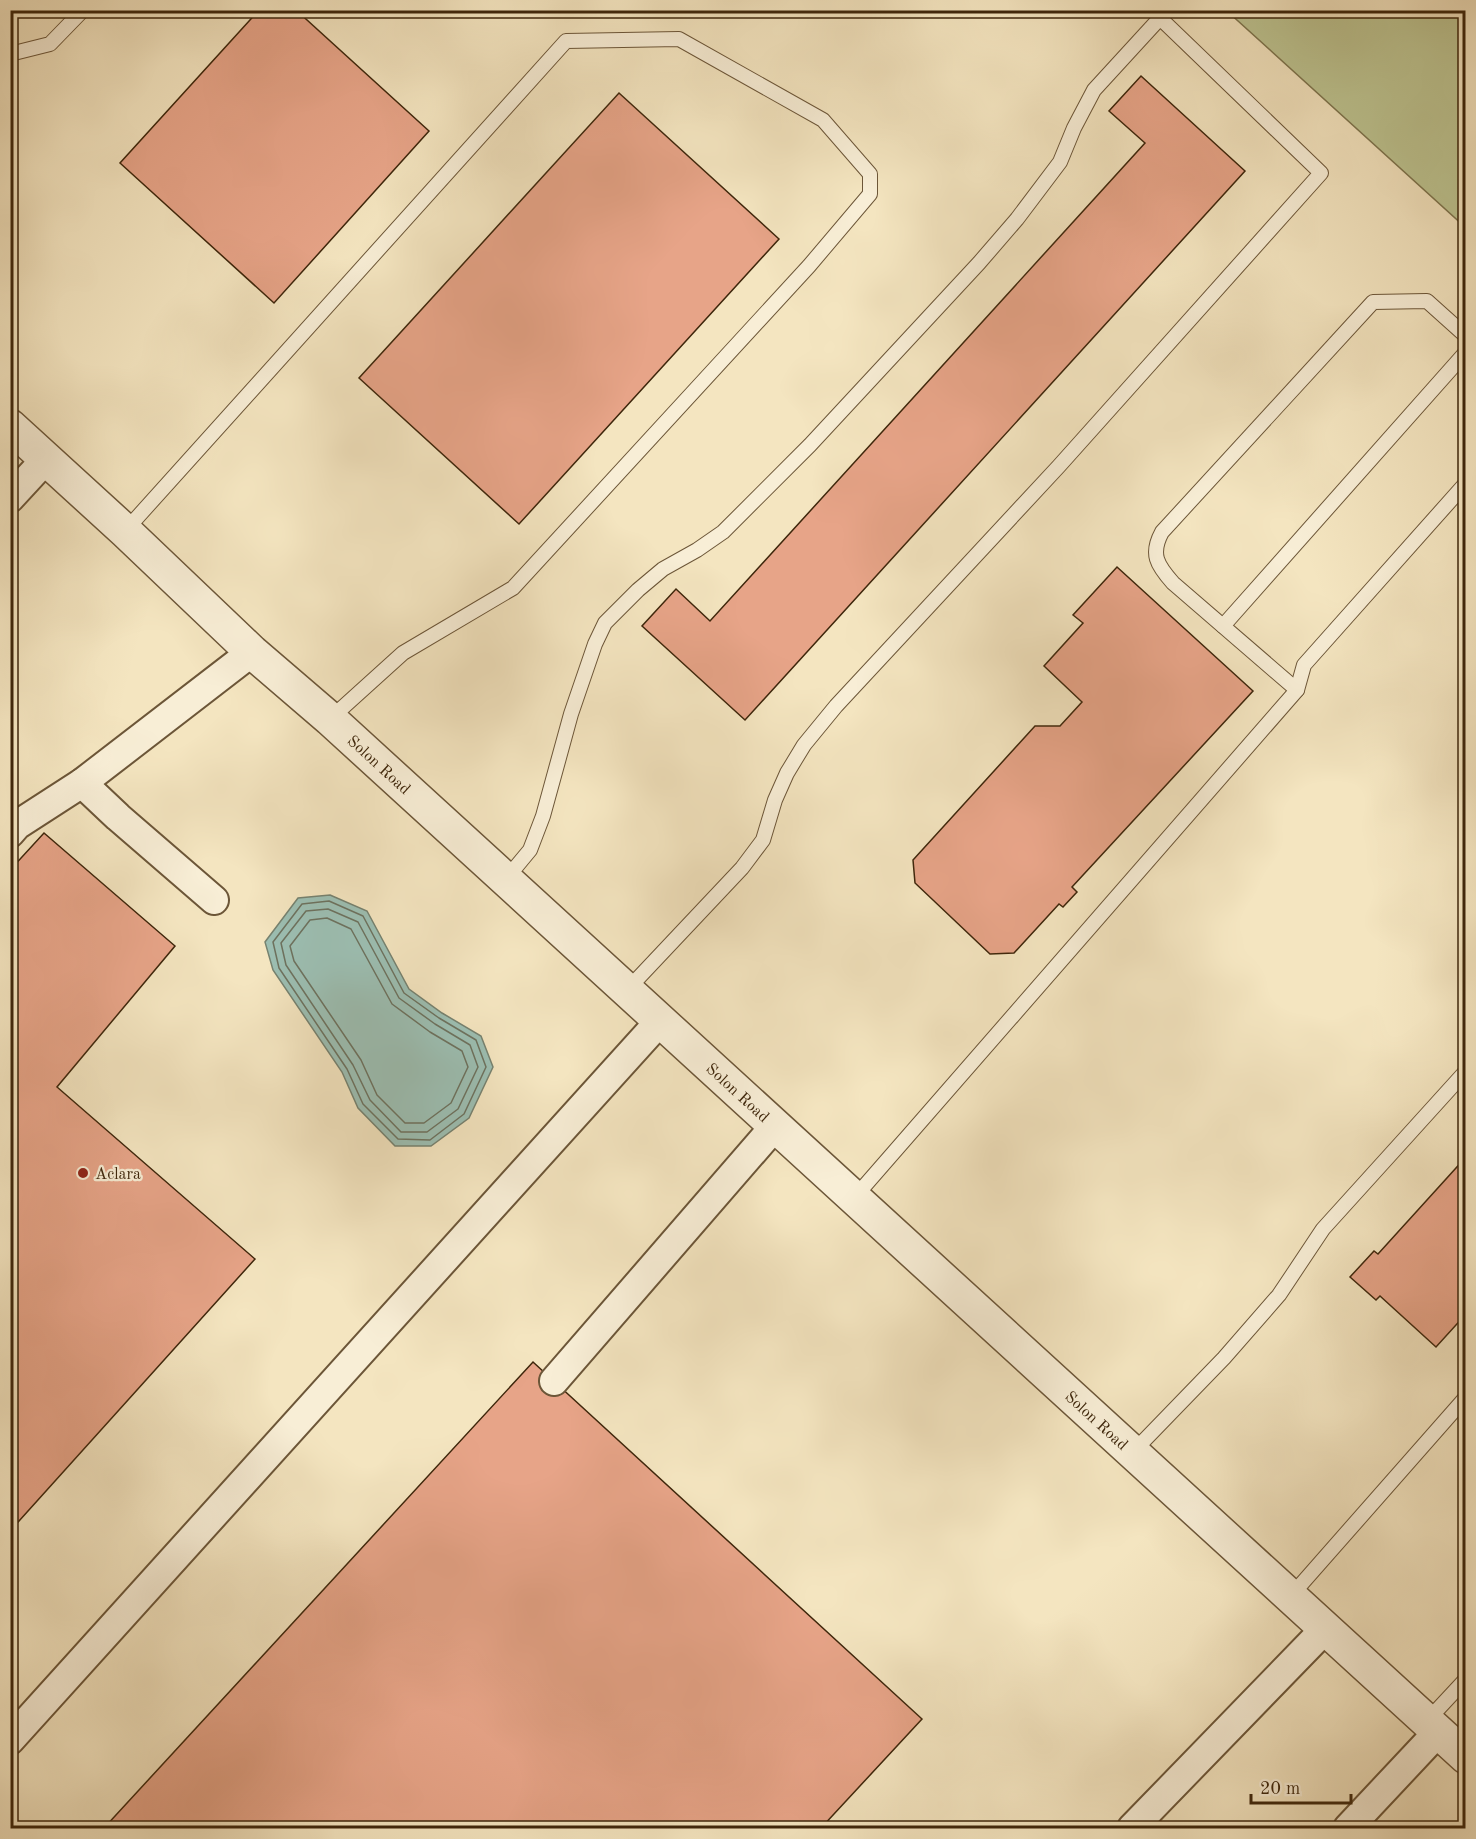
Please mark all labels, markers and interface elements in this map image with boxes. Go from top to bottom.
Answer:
street label: Solon Road [344,733,413,798]
street label: Solon Road [702,1061,771,1126]
marker: Aclara [76,1166,90,1180]
place label: Aclara [95,1167,141,1183]
street label: Solon Road [1061,1389,1130,1454]
scale bar [1251,1767,1352,1805]
text: 20 m [1260,1780,1300,1798]

